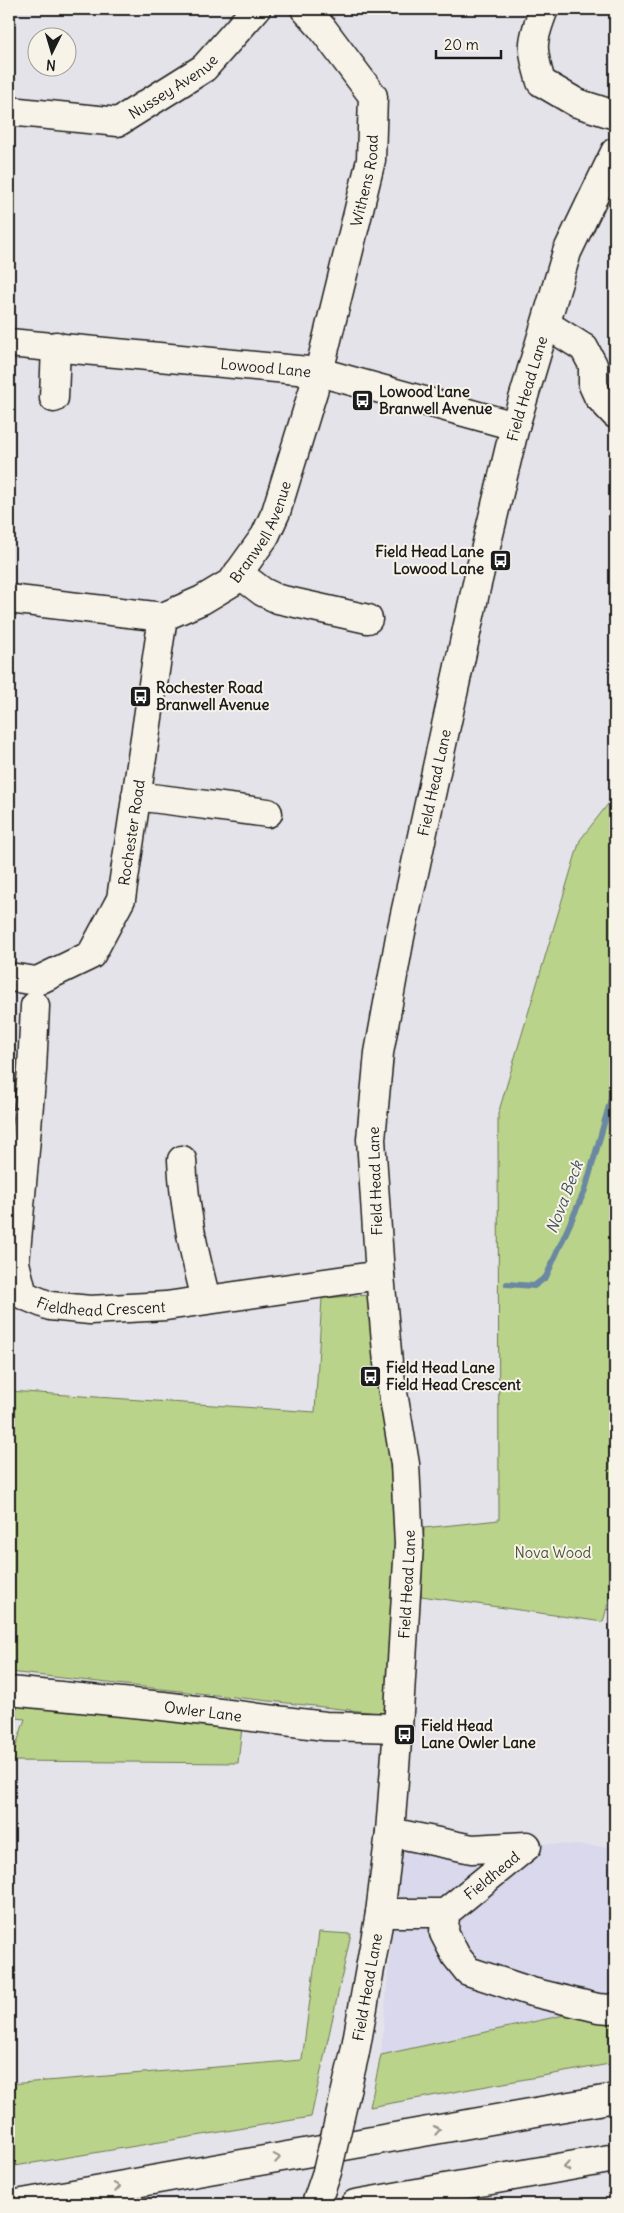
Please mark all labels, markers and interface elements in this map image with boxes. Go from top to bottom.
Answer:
north arrow [28,28,78,78]
scale bar [436,28,502,60]
text: 20 m [444,35,479,54]
street label: Nussey Avenue [125,50,221,123]
text: N [45,56,56,74]
street label: Withens Road [346,134,381,228]
street label: Field Head Lane [502,333,551,443]
street label: Lowood Lane [220,353,312,381]
place label: Lowood Lane Branwell Avenue [379,382,492,418]
bus stop icon: Lowood Lane Branwell Avenue [351,388,375,412]
street label: Branwell Avenue [225,478,295,586]
place label: Field Head Lane Lowood Lane [375,542,484,578]
bus stop icon: Field Head Lane Lowood Lane [488,548,512,572]
place label: Rochester Road Branwell Avenue [156,678,269,714]
bus stop icon: Rochester Road Branwell Avenue [128,684,152,708]
street label: Field Head Lane [413,727,455,838]
street label: Rochester Road [114,778,148,887]
street label: Field Head Lane [364,1126,386,1236]
water label: Nova Beck [541,1156,588,1236]
street label: Fieldhead Crescent [34,1292,166,1320]
place label: Field Head Lane Field Head Crescent [386,1358,522,1394]
bus stop icon: Field Head Lane Field Head Crescent [358,1364,382,1388]
street label: Field Head Lane [394,1530,419,1639]
park label: Nova Wood [515,1543,592,1562]
street label: Owler Lane [163,1697,243,1725]
place label: Field Head Lane Owler Lane [421,1716,536,1752]
bus stop icon: Field Head Lane Owler Lane [393,1722,417,1746]
street label: Fieldhead [460,1847,523,1903]
street label: Field Head Lane [348,1932,386,2042]
one-way arrow [433,2125,441,2135]
one-way arrow [273,2154,281,2164]
one-way arrow [563,2161,572,2171]
one-way arrow [113,2182,121,2192]

